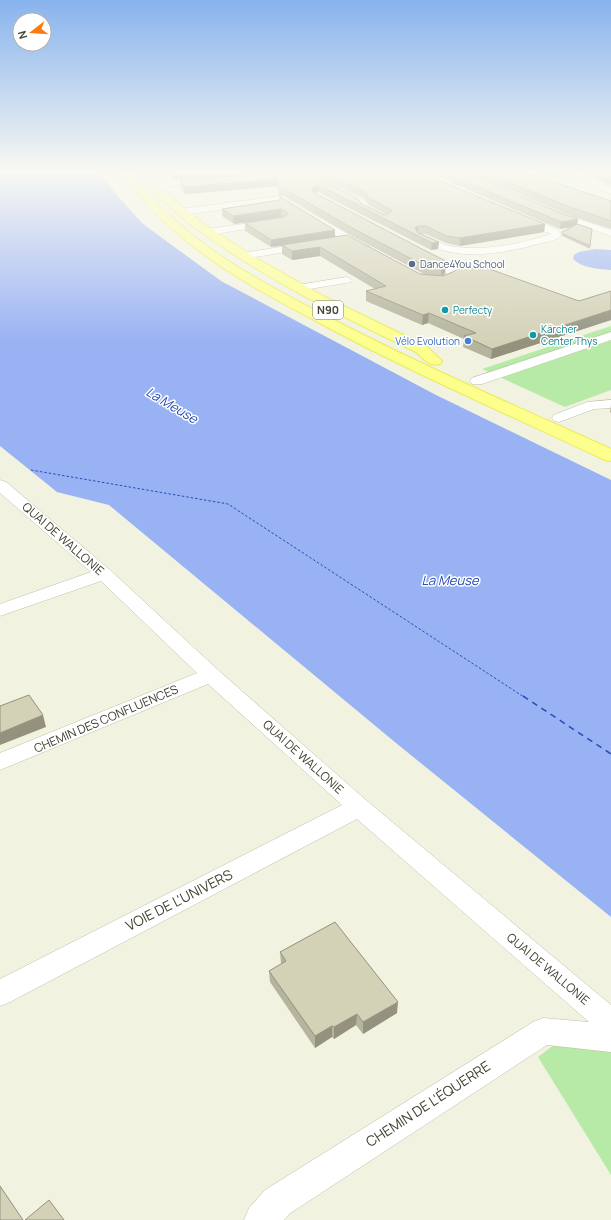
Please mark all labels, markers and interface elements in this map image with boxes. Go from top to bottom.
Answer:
north arrow [12,12,52,52]
text: N [14,29,30,41]
place label: Dance4You School [420,257,505,271]
marker: Dance4You School [407,259,417,269]
road number: N90 [313,301,343,319]
place label: Perfecty [453,303,493,317]
marker: Perfecty [440,305,450,315]
place label: Kärcher Center Thys [541,322,597,348]
marker: Kärcher Center Thys [528,330,538,340]
place label: Vélo Evolution [395,334,460,348]
marker: Vélo Evolution [463,336,473,346]
water label: La Meuse [143,383,202,428]
street label: QUAI DE WALLONIE [19,498,108,579]
water label: La Meuse [421,571,480,589]
street label: CHEMIN DES CONFLUENCES [31,680,181,757]
street label: QUAI DE WALLONIE [259,716,348,798]
street label: VOIE DE L'UNIVERS [122,864,236,935]
street label: QUAI DE WALLONIE [503,929,594,1008]
street label: CHEMIN DE L'ÉQUERRE [362,1056,494,1151]

